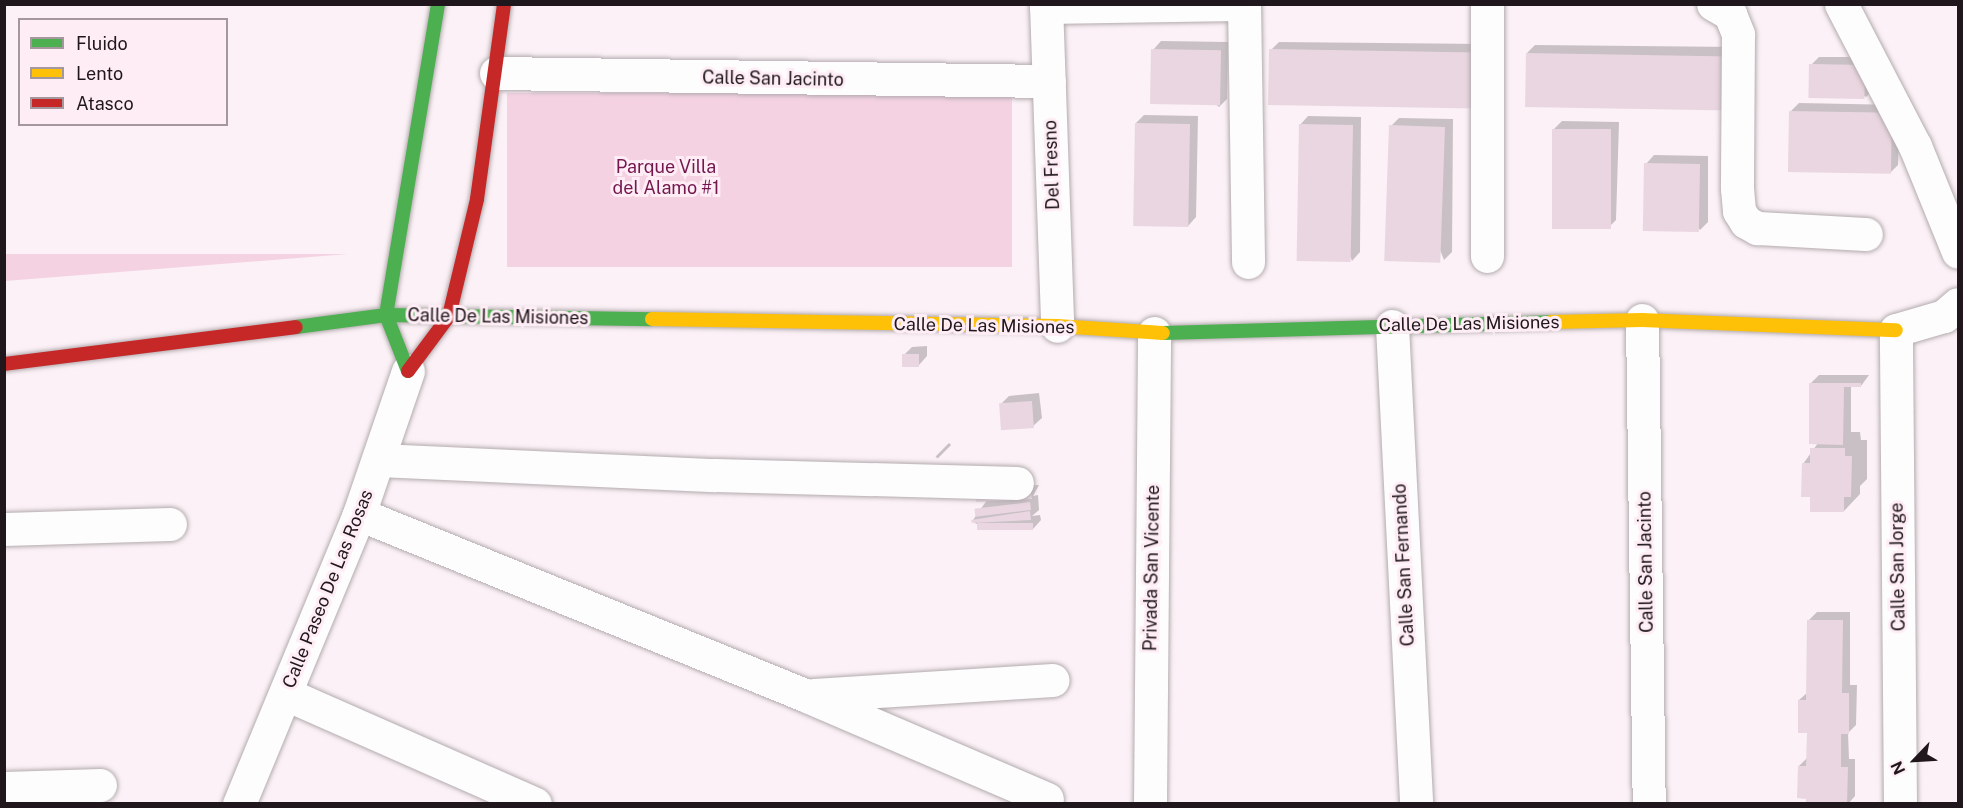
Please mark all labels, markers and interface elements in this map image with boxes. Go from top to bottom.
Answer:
legend [18,18,228,126]
text: Fluido [76,33,128,54]
text: Lento [76,63,123,84]
street label: Calle San Jacinto [702,67,844,91]
text: Atasco [76,93,134,114]
street label: Del Fresno [1040,120,1064,210]
park label: Parque Villa del Alamo #1 [612,157,720,200]
street label: Calle De Las Misiones [407,305,589,329]
street label: Calle De Las Misiones [1378,312,1560,336]
street label: Calle De Las Misiones [893,314,1075,338]
street label: Calle San Fernando [1389,483,1419,647]
street label: Privada San Vicente [1140,484,1164,652]
street label: Calle Paseo De Las Rosas [278,486,378,692]
street label: Calle San Jacinto [1634,491,1658,633]
street label: Calle San Jorge [1886,502,1910,632]
north arrow [1885,730,1945,790]
text: N [1887,758,1909,778]

